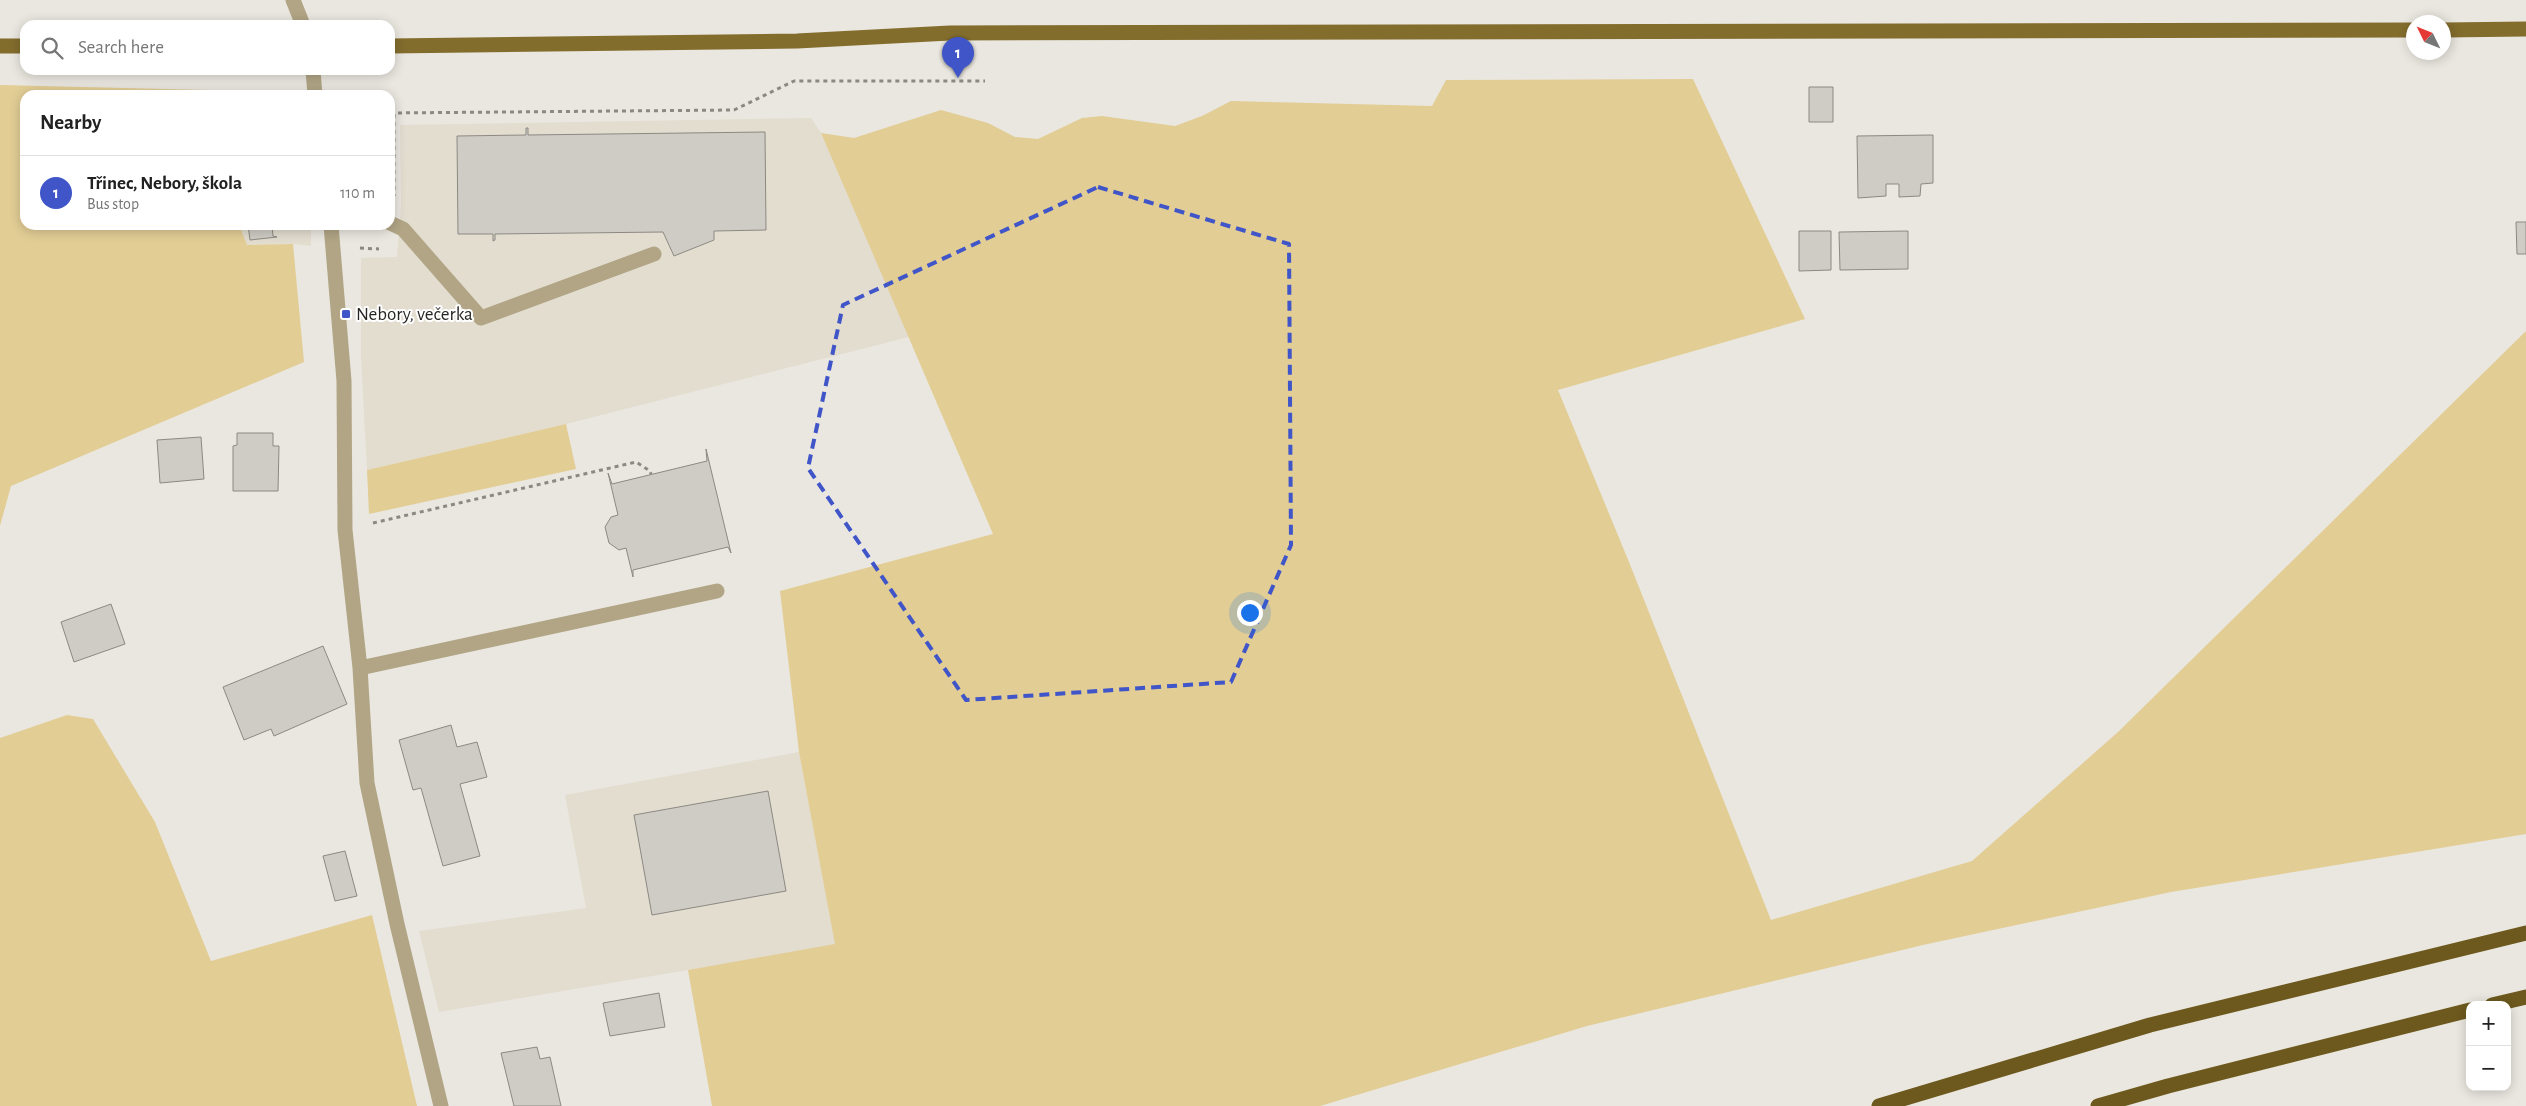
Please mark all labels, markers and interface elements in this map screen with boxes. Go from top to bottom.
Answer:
north arrow [2406,15,2451,60]
search box [20,20,395,75]
icon: search [38,34,66,62]
pin: 1 [942,37,974,78]
text: Search here [78,38,164,57]
text: Nearby [40,112,101,133]
text: Třinec, Nebory, škola [87,174,242,193]
text: 1 [53,185,59,201]
text: 110 m [340,185,375,201]
text: Bus stop [87,196,139,212]
place label: Nebory, večerka [356,305,473,324]
marker: Nebory, večerka [340,308,352,320]
your location [1237,600,1263,626]
map controls [2466,1001,2511,1091]
button: + [2466,1001,2511,1046]
button: − [2466,1046,2511,1091]

